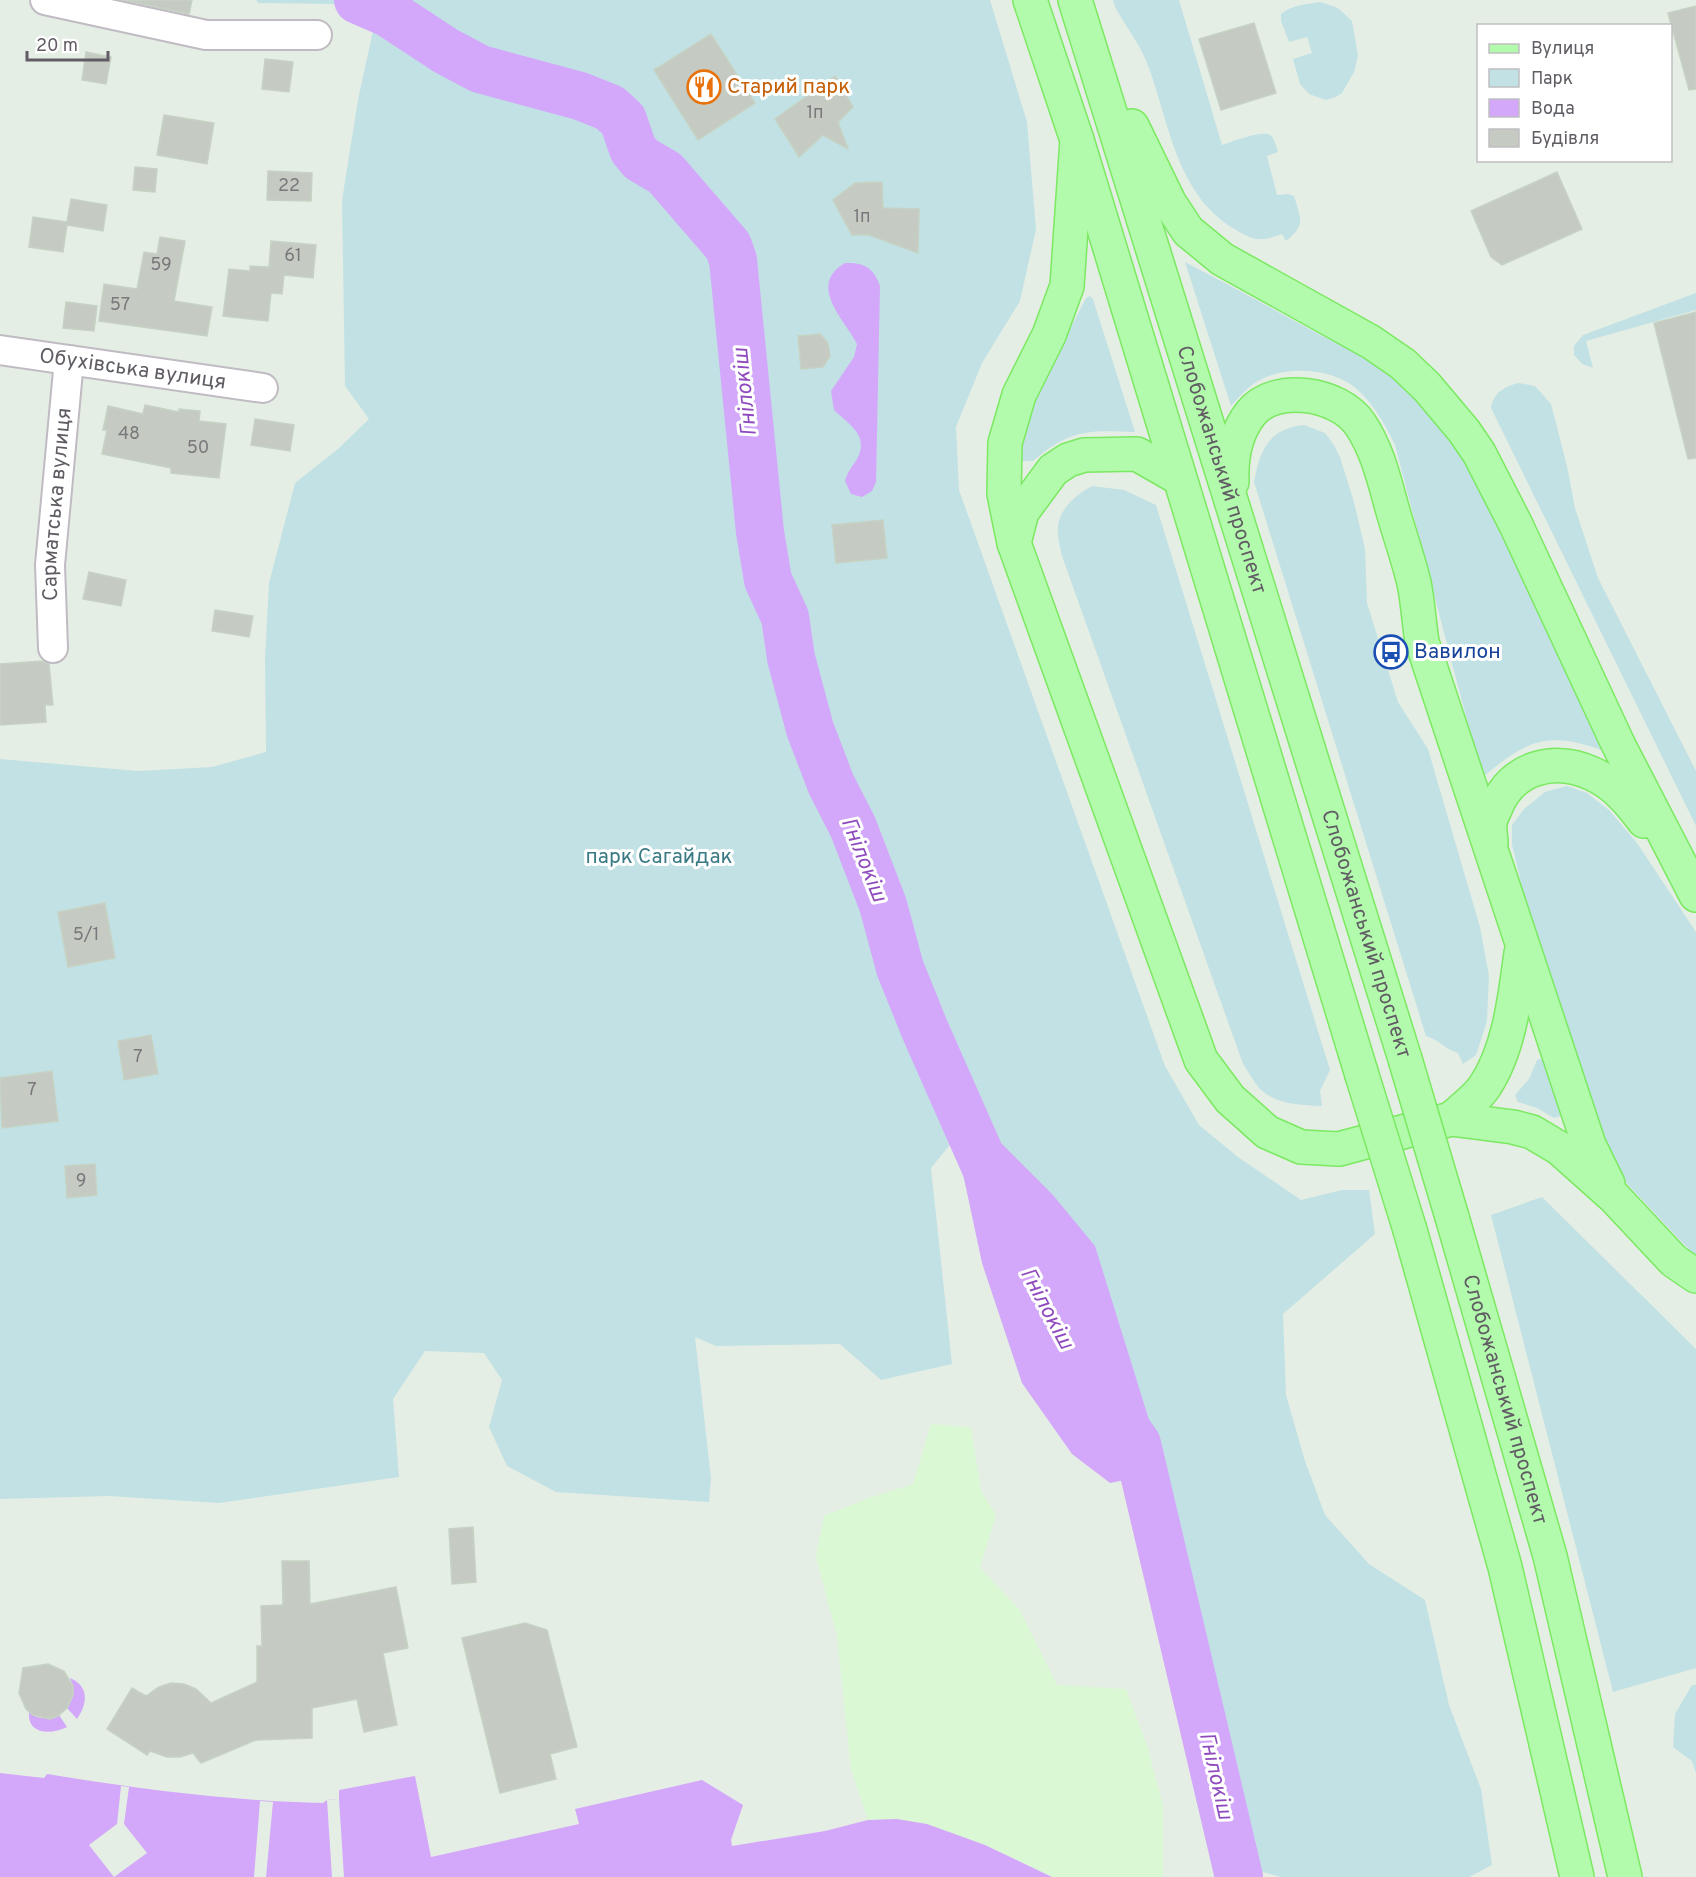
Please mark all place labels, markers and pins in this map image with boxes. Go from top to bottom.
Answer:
restaurant icon: Старий парк [686,69,722,105]
place label: Старий парк [727,74,850,101]
bus stop icon: Вавилон [1373,634,1409,670]
place label: Вавилон [1414,639,1501,666]

